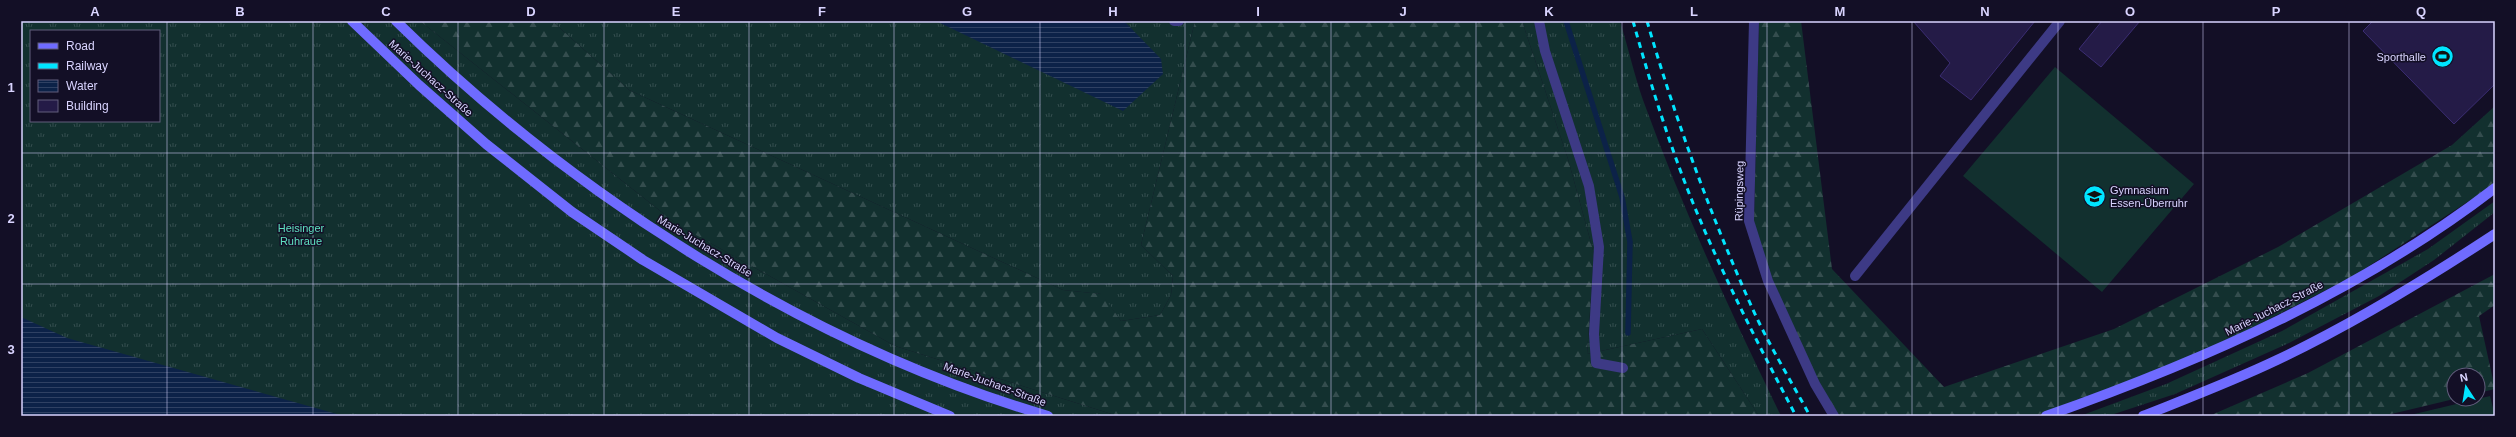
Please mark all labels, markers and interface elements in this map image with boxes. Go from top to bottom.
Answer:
text: A [90,4,100,19]
text: B [235,4,245,19]
text: C [381,4,391,19]
text: D [526,4,536,19]
text: E [672,4,681,19]
text: F [818,4,826,19]
text: G [962,4,972,19]
text: H [1108,4,1118,19]
text: I [1256,4,1260,19]
text: J [1399,4,1407,19]
text: K [1544,4,1554,19]
text: L [1690,4,1698,19]
text: M [1835,4,1845,19]
text: N [1980,4,1990,19]
text: O [2125,4,2135,19]
text: P [2272,4,2281,19]
text: Q [2416,4,2426,19]
legend [30,30,160,122]
street label: Marie-Juchacz-Straße [387,37,475,119]
text: Road [66,39,95,53]
sports icon: Sporthalle [2429,44,2455,70]
place label: Sporthalle [2376,51,2426,63]
text: Railway [66,59,108,73]
text: Water [66,79,98,93]
text: 1 [7,80,15,95]
text: Building [66,99,109,113]
street label: Rüpingsweg [1732,161,1746,221]
school or university icon: Gymnasium Essen-Überruhr [2081,183,2107,209]
place label: Gymnasium Essen-Überruhr [2110,184,2188,209]
text: 2 [7,211,15,226]
street label: Marie-Juchacz-Straße [656,213,754,279]
park label: Heisinger Ruhraue [278,222,325,247]
street label: Marie-Juchacz-Straße [2223,278,2325,338]
text: 3 [7,342,15,357]
street label: Marie-Juchacz-Straße [942,360,1048,408]
north arrow [2446,367,2486,407]
text: N [2459,371,2469,384]

